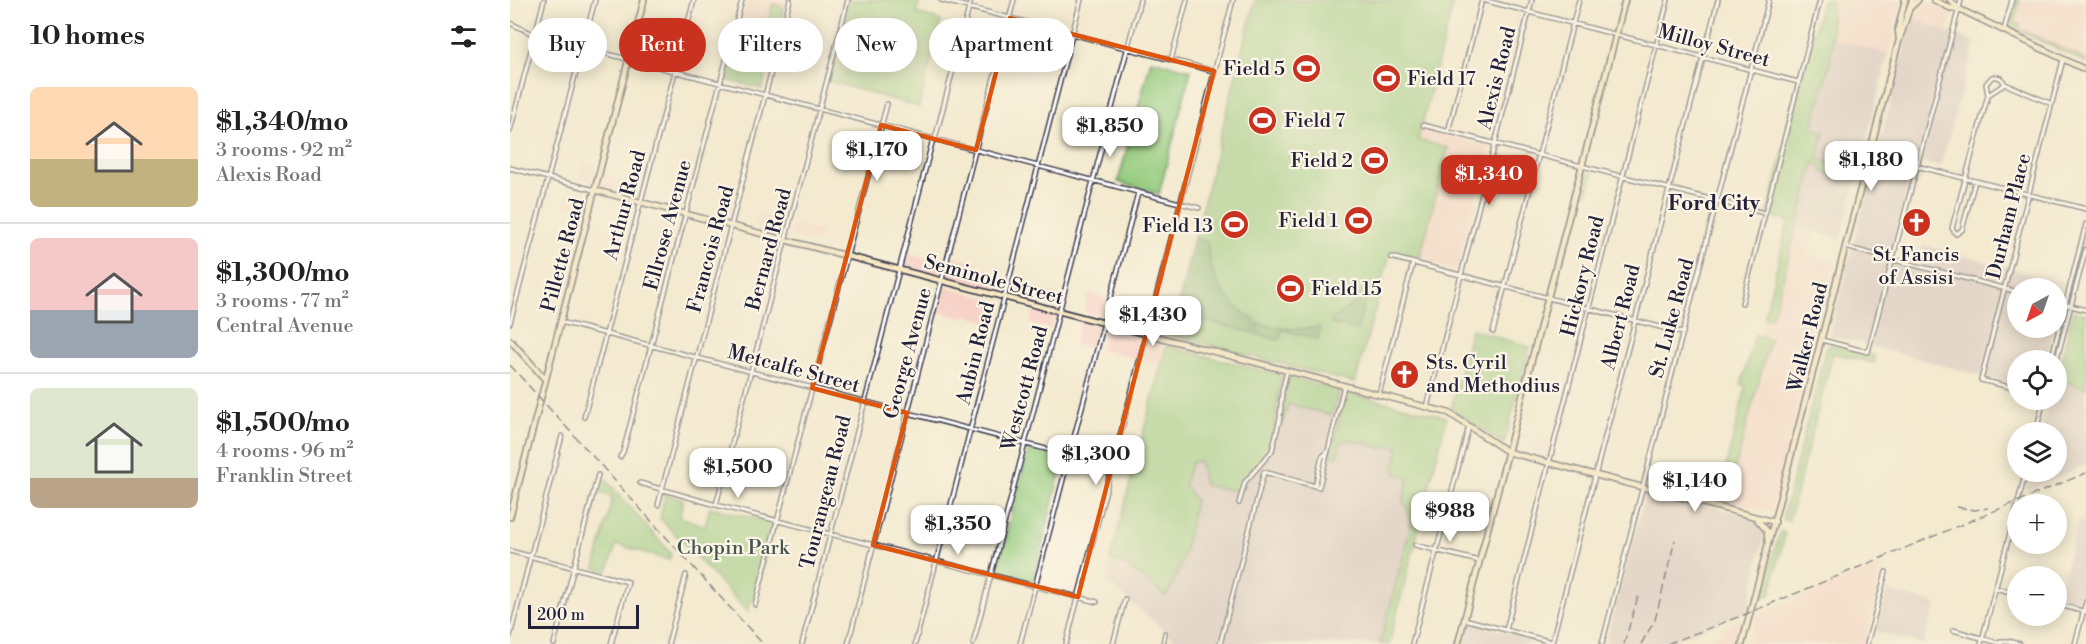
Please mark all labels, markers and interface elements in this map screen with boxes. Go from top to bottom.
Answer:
chip: Buy [528,18,607,72]
chip: Rent [619,18,706,72]
chip: Filters [718,18,823,72]
chip: New [835,18,917,72]
chip: Apartment [929,18,1074,72]
street label: Milloy Street [1655,19,1772,73]
text: 10 homes [30,20,145,52]
icon: filters [447,20,480,53]
street label: Alexis Road [1472,23,1523,134]
sports icon: Field 5 [1290,52,1322,84]
place label: Field 5 [1223,57,1285,82]
sports icon: Field 17 [1370,62,1402,94]
place label: Field 17 [1407,67,1476,92]
sports icon: Field 7 [1247,104,1279,136]
text: $1,340/mo [216,106,349,138]
pin: $1,850 [1061,107,1159,158]
place label: Field 7 [1284,109,1345,134]
icon: home [78,111,150,183]
text: $1,850 [1076,114,1144,139]
pin: $1,170 [828,131,926,182]
text: 3 rooms · 92 m² [216,138,352,163]
text: $1,170 [846,138,908,163]
pin: $1,180 [1822,141,1920,192]
sports icon: Field 2 [1358,144,1390,176]
street label: Arthur Road [599,147,652,264]
text: $1,180 [1839,148,1903,173]
place label: Field 2 [1291,149,1353,174]
street label: Durham Place [1982,151,2037,282]
pin: $1,340 [1440,155,1538,206]
street label: Ellrose Avenue [639,157,698,293]
text: $1,340 [1455,162,1523,187]
text: Alexis Road [216,163,322,188]
street label: Francois Road [682,182,741,316]
street label: Bernard Road [741,185,798,314]
district label: Ford City [1668,191,1761,217]
street label: Pillette Road [536,195,591,315]
sports icon: Field 1 [1343,204,1375,236]
church icon: St. Fancis of Assisi [1900,207,1932,239]
sports icon: Field 13 [1218,209,1250,241]
place label: Field 1 [1278,209,1338,234]
street label: Hickory Road [1556,213,1611,339]
place label: Field 13 [1142,214,1213,239]
place label: St. Fancis of Assisi [1873,243,1959,291]
street label: Seminole Street [921,250,1066,311]
street label: St. Luke Road [1644,255,1701,381]
text: $1,300/mo [216,257,350,289]
street label: Albert Road [1596,261,1647,374]
icon: home [78,262,150,334]
sports icon: Field 15 [1274,272,1306,304]
place label: Field 15 [1311,277,1382,302]
north arrow [2007,278,2067,338]
map controls [2007,278,2067,626]
street label: Walker Road [1782,279,1834,396]
street label: George Avenue [879,285,938,422]
text: 3 rooms · 77 m² [216,289,349,314]
pin: $1,430 [1104,296,1202,347]
street label: Aubin Road [951,299,1001,408]
text: $1,430 [1119,303,1187,328]
text: Central Avenue [216,314,353,339]
street label: Westcott Road [996,322,1054,455]
street label: Metcalfe Street [725,340,863,399]
button: locate [2007,350,2067,410]
place label: Sts. Cyril and Methodius [1426,351,1560,399]
church icon: Sts. Cyril and Methodius [1389,358,1421,390]
text: $1,500/mo [216,407,350,439]
icon: home [78,412,150,484]
street label: Tourangeau Road [795,412,858,572]
button: layers [2007,422,2067,482]
pin: $1,300 [1047,435,1145,486]
text: 4 rooms · 96 m² [216,439,354,464]
text: $1,300 [1062,442,1131,467]
pin: $1,500 [689,448,787,499]
text: $1,500 [703,455,773,480]
pin: $1,140 [1646,462,1744,513]
text: Franklin Street [216,464,353,489]
text: $1,140 [1663,469,1727,494]
pin: $988 [1414,492,1486,543]
button: + [2007,494,2067,554]
text: $988 [1425,499,1475,524]
pin: $1,350 [909,505,1007,556]
text: $1,350 [925,512,991,537]
park label: Chopin Park [677,536,791,561]
button: − [2007,566,2067,626]
scale bar [528,602,639,630]
text: 200 m [537,605,585,625]

